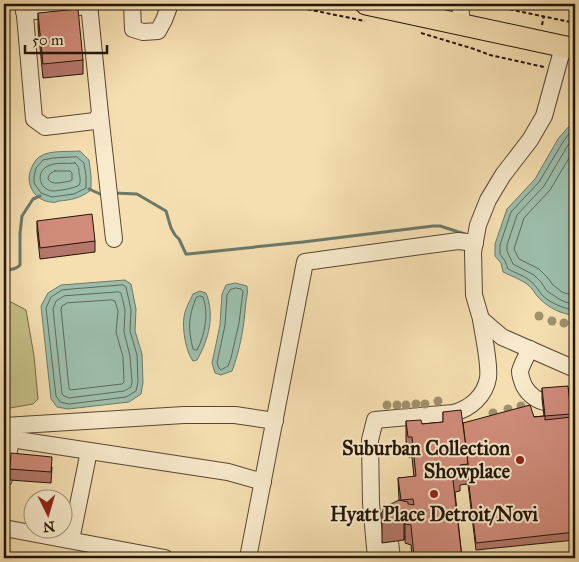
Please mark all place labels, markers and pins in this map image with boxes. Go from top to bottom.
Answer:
place label: Suburban Collection Showplace [342,436,511,484]
marker: Suburban Collection Showplace [514,454,526,466]
marker: Hyatt Place Detroit/Novi [428,488,440,500]
place label: Hyatt Place Detroit/Novi [330,502,538,527]

